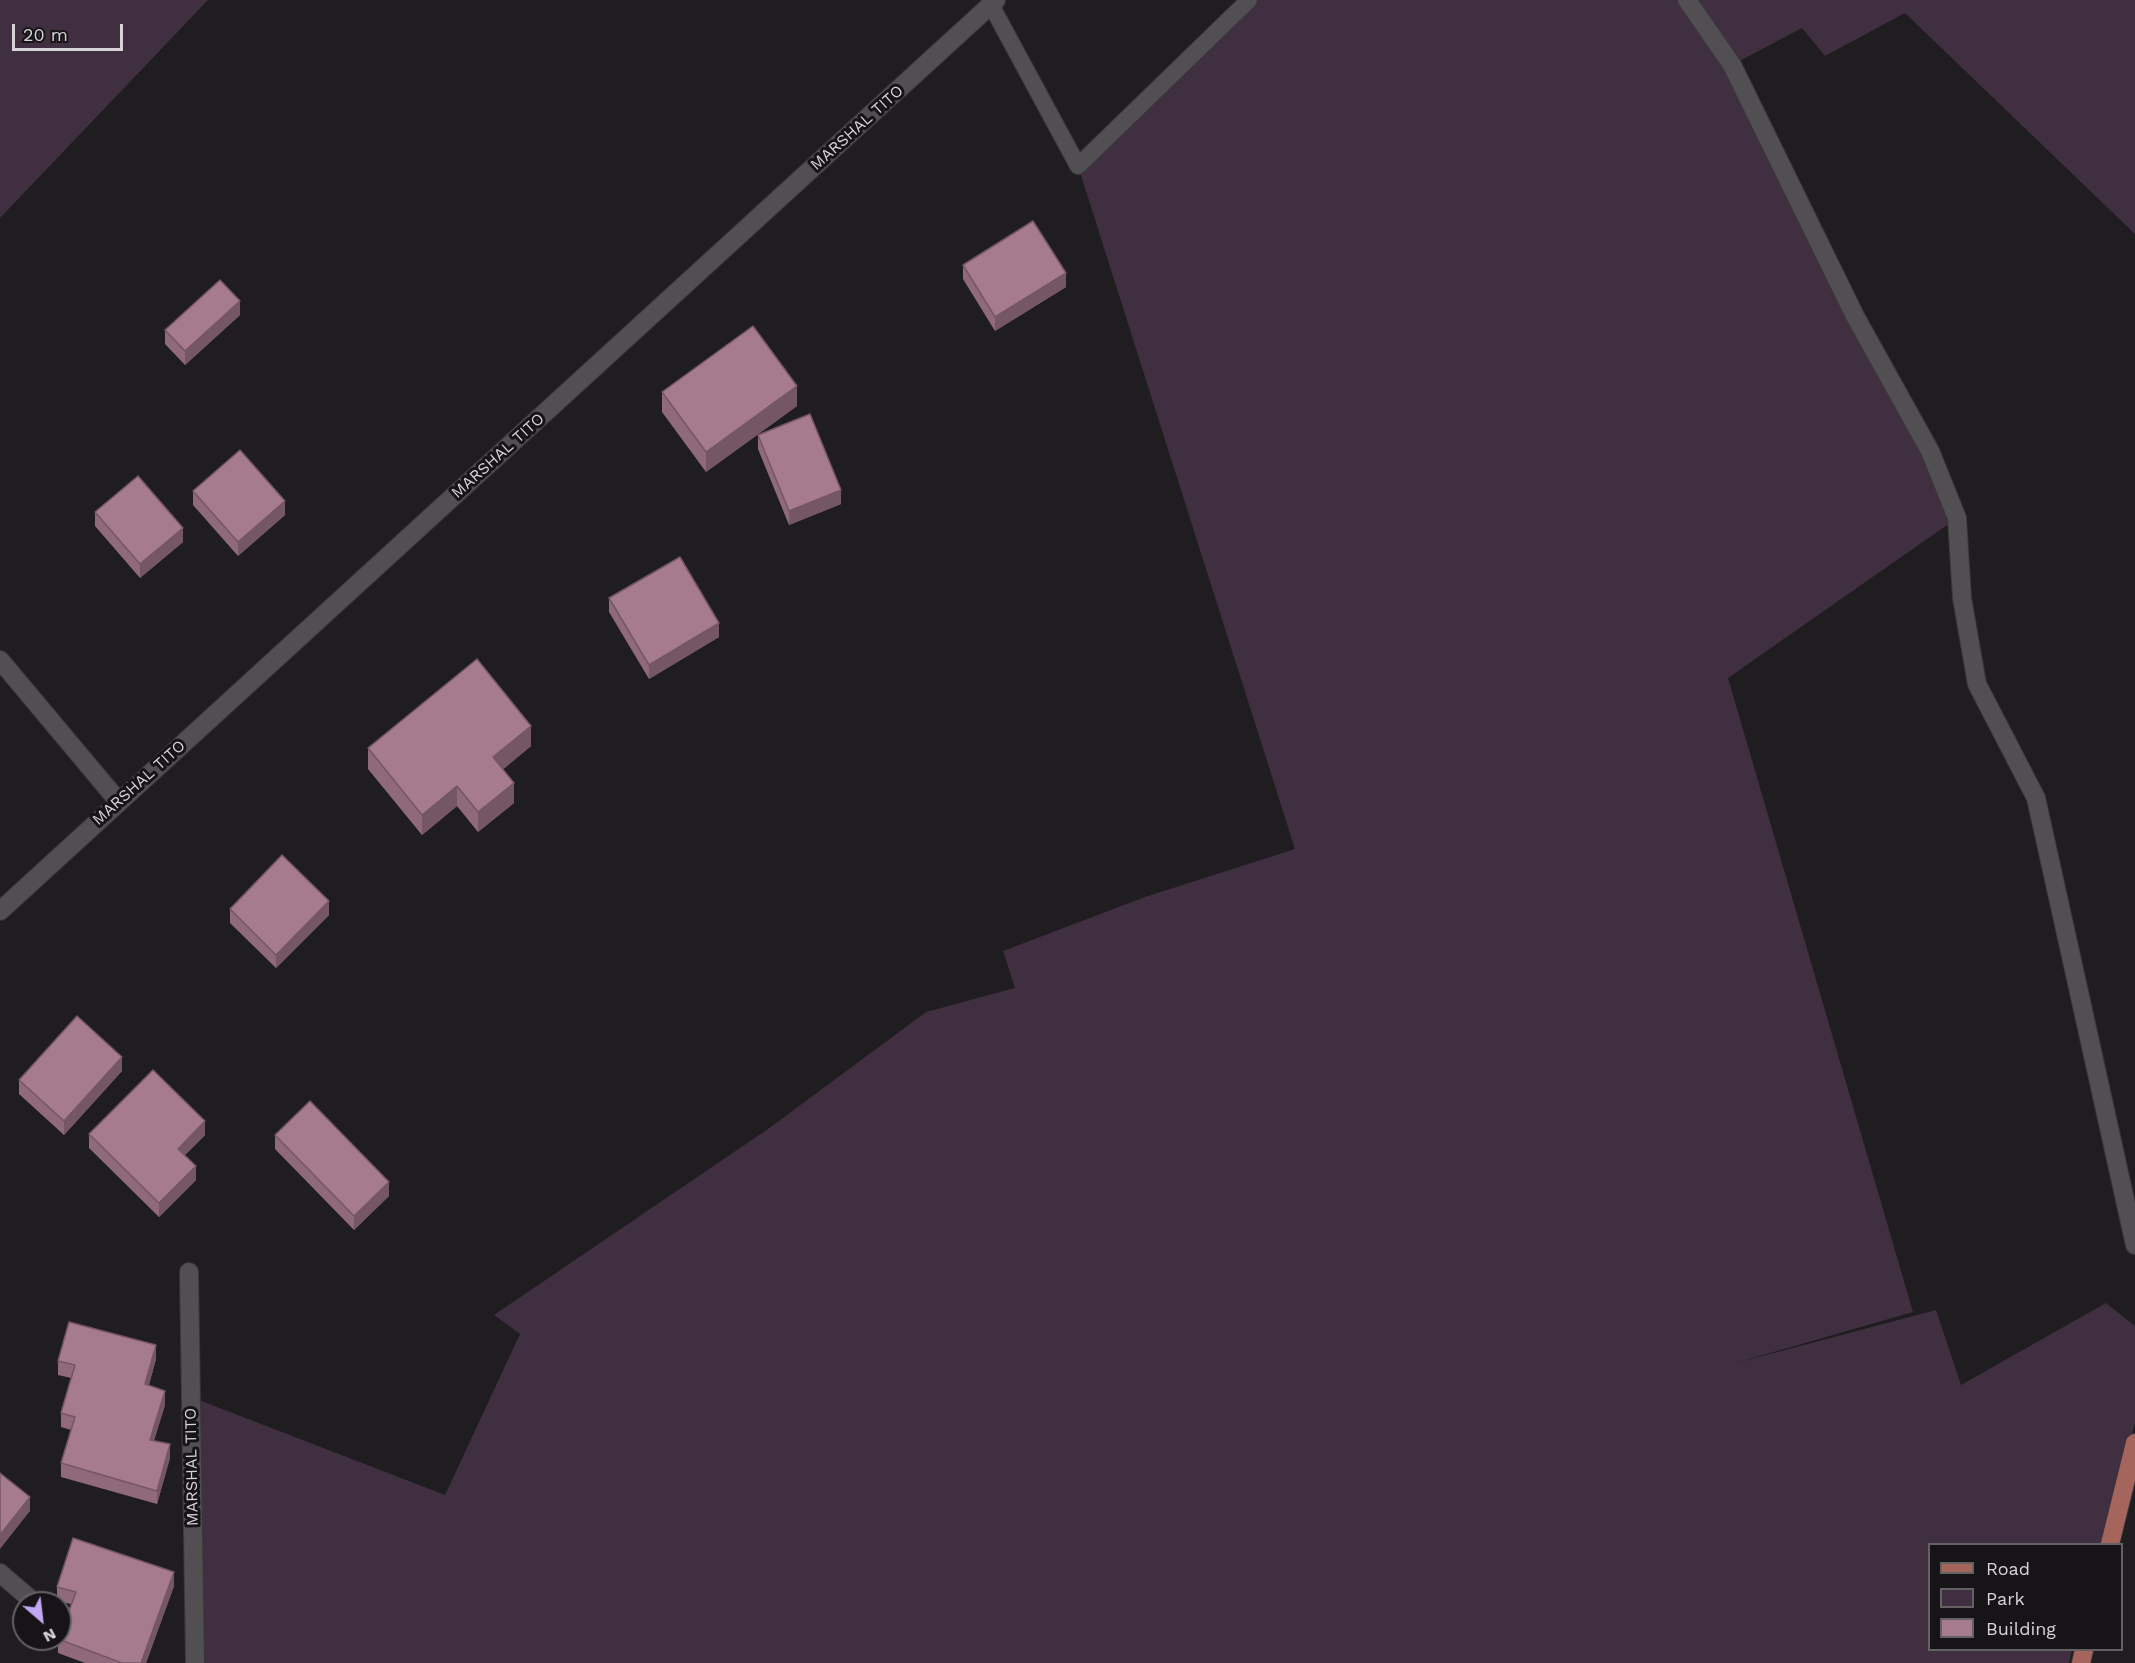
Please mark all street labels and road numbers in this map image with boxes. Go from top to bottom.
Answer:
street label: MARSHAL TITO [807,81,907,175]
street label: MARSHAL TITO [448,409,548,503]
street label: MARSHAL TITO [89,736,189,830]
street label: MARSHAL TITO [181,1408,203,1526]

